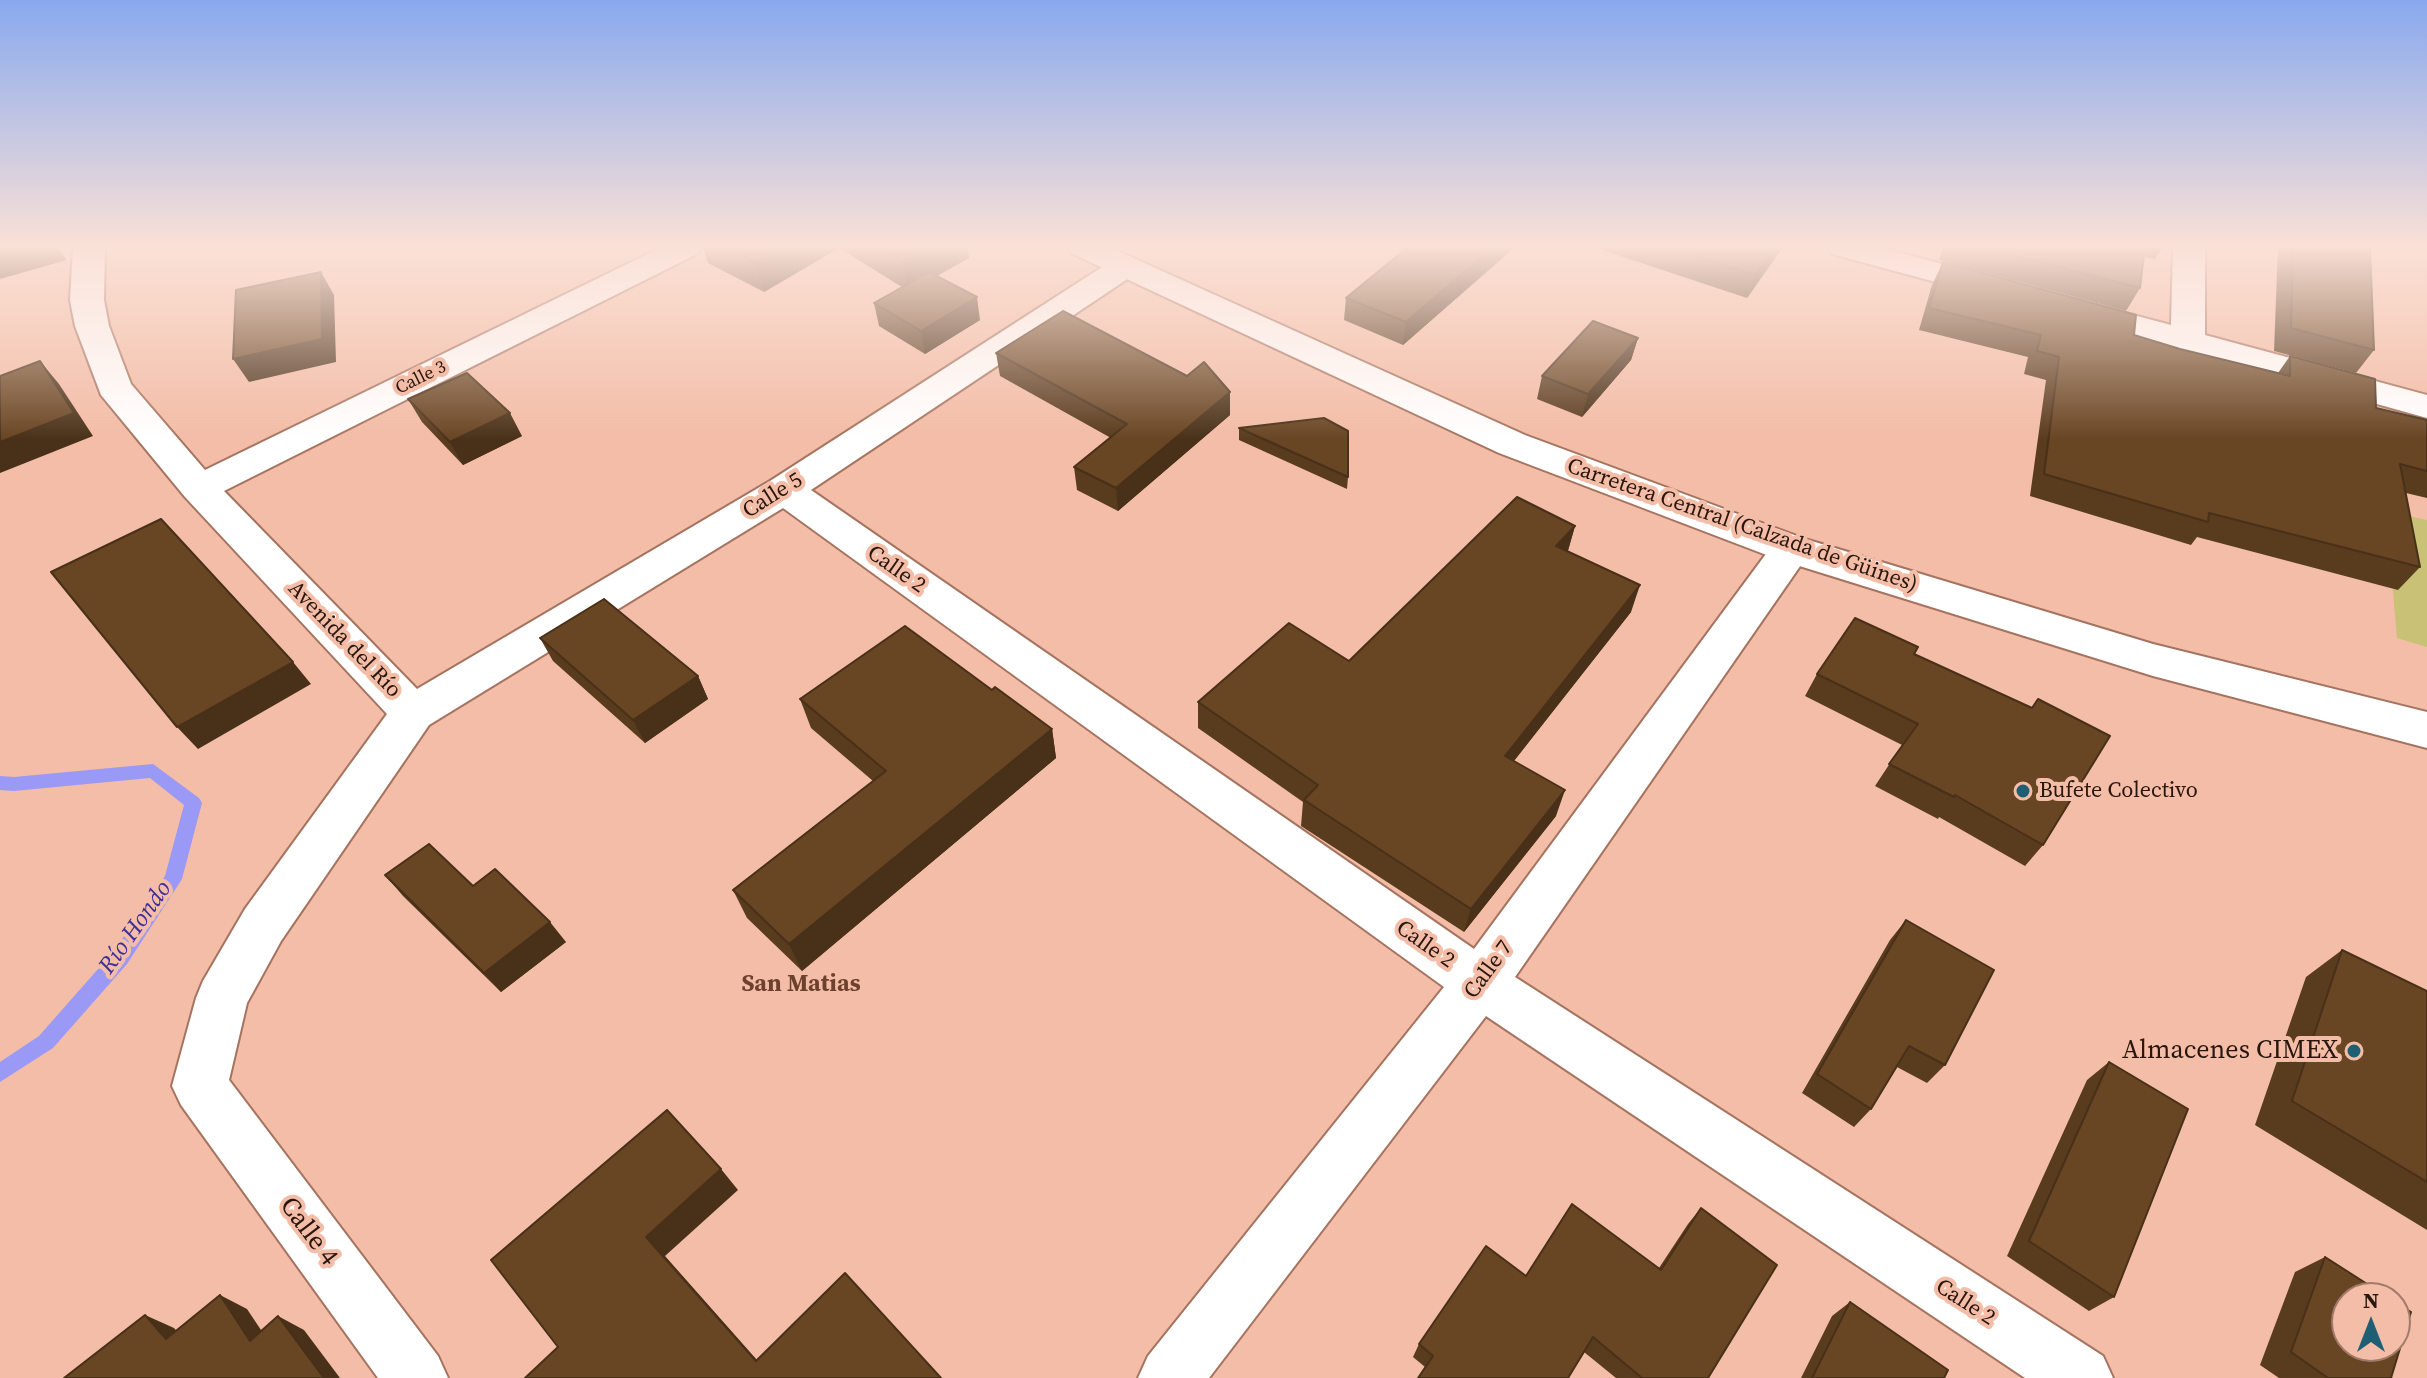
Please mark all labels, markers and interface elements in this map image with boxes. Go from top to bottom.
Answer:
street label: Calle 3 [392,357,450,399]
street label: Carretera Central (Calzada de Güines) [1563,453,1921,599]
street label: Calle 5 [738,467,808,525]
street label: Calle 2 [862,540,930,600]
street label: Avenida del Río [282,576,406,704]
place label: Bufete Colectivo [2039,778,2198,804]
marker: Bufete Colectivo [2014,782,2032,800]
water label: Río Hondo [94,876,178,980]
street label: Calle 2 [1391,915,1459,975]
street label: Calle 7 [1459,936,1519,1004]
district label: San Matias [741,971,861,999]
place label: Almacenes CIMEX [2122,1035,2338,1067]
marker: Almacenes CIMEX [2345,1042,2363,1060]
street label: Calle 4 [272,1192,344,1272]
street label: Calle 2 [1930,1274,2000,1332]
north arrow [2331,1282,2411,1362]
text: N [2363,1285,2379,1315]

